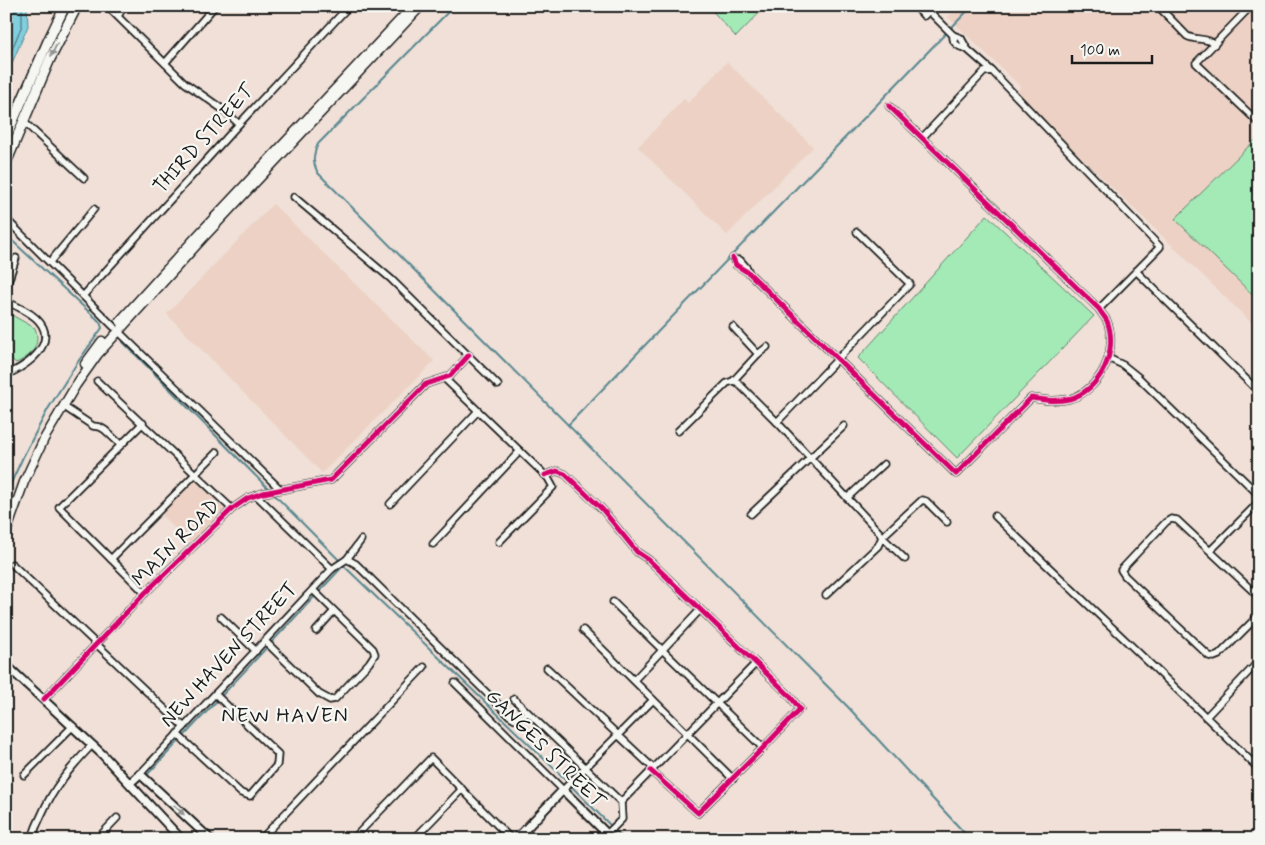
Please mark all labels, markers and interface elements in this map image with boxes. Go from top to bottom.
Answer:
scale bar [1072,32,1152,64]
text: 100 m [1080,41,1120,61]
one-way arrow [50,42,59,57]
street label: THIRD STREET [147,77,262,200]
street label: MAIN ROAD [126,493,226,593]
street label: NEW HAVEN STREET [154,576,304,734]
street label: GANGES STREET [479,683,612,816]
district label: NEW HAVEN [220,703,350,729]
one-way arrow [172,804,184,816]

